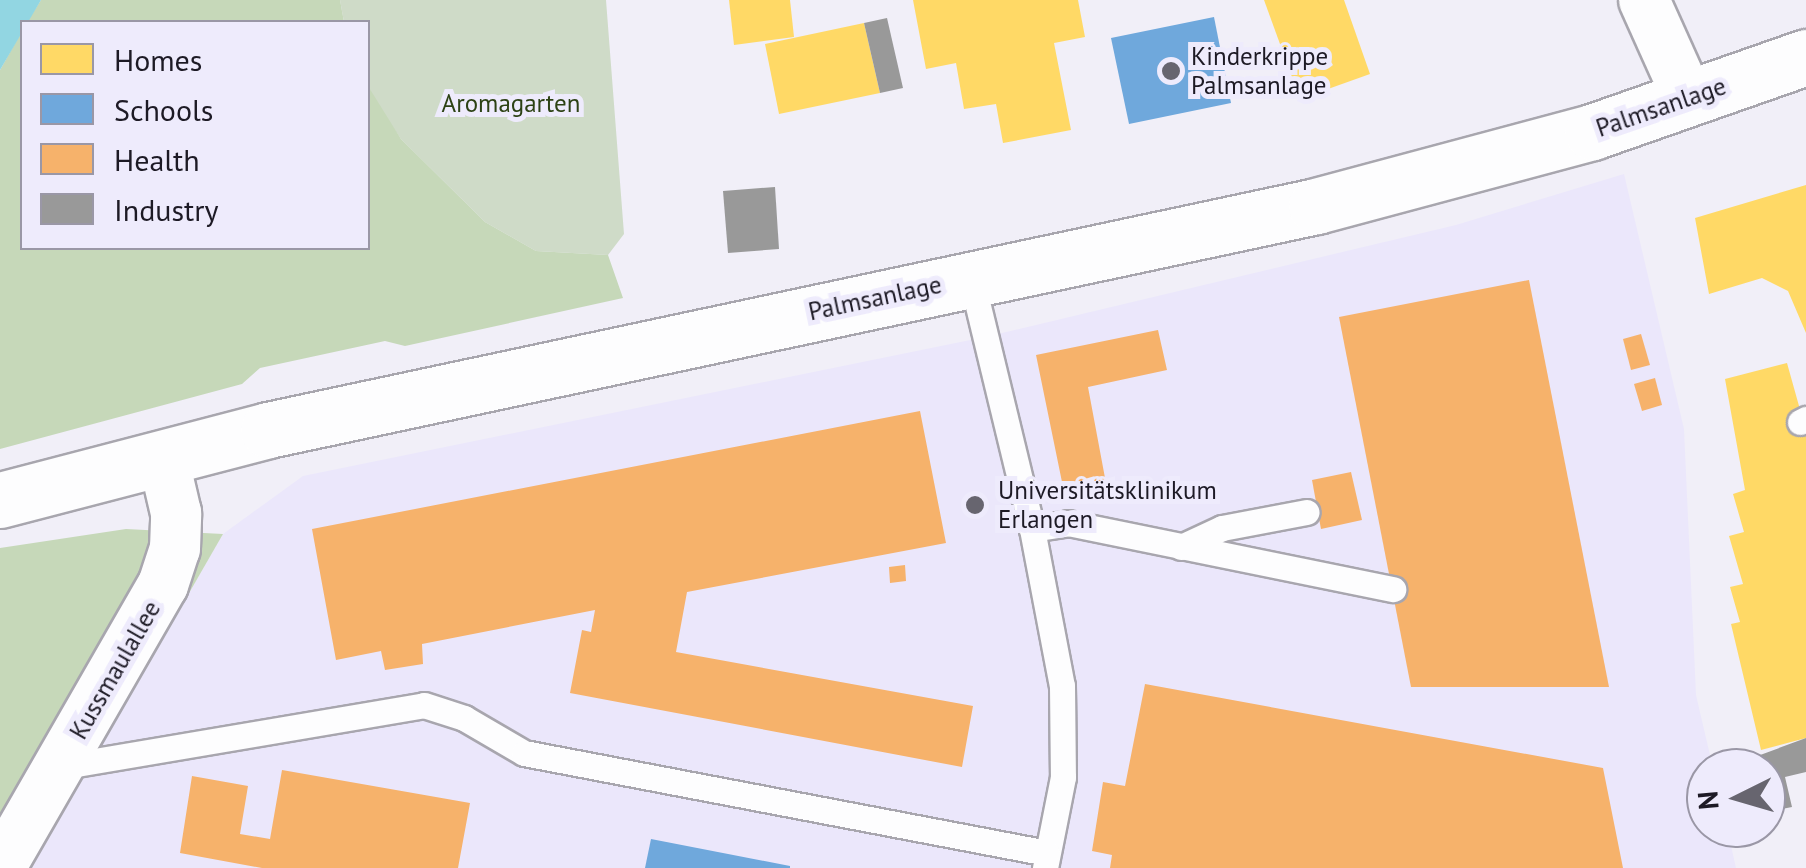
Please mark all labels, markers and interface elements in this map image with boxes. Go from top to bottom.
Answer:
legend [20,20,370,250]
text: Homes [114,40,202,79]
place label: Kinderkrippe Palmsanlage [1191,42,1328,101]
marker: Kinderkrippe Palmsanlage [1160,60,1182,82]
street label: Palmsanlage [1592,71,1730,143]
park label: Aromagarten [442,88,580,118]
text: Schools [114,90,213,129]
text: Health [114,140,200,179]
text: Industry [114,190,218,229]
street label: Palmsanlage [806,269,944,327]
place label: Universitätsklinikum Erlangen [998,476,1217,535]
marker: Universitätsklinikum Erlangen [962,492,988,518]
street label: Kussmaulallee [63,596,167,744]
north arrow [1686,748,1786,848]
text: N [1688,790,1727,811]

